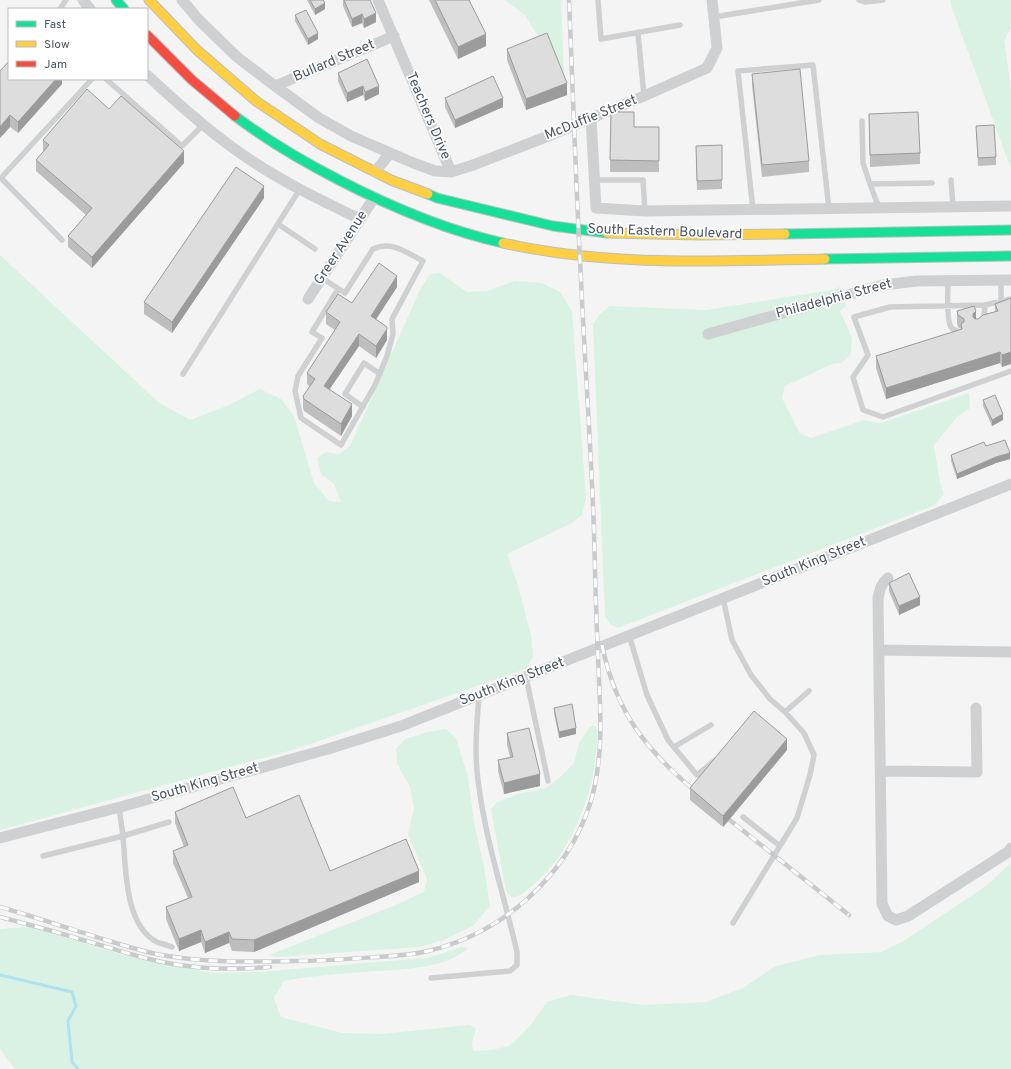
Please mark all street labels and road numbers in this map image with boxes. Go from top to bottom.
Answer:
street label: Bullard Street [291,36,377,86]
street label: Teachers Drive [402,70,454,162]
street label: McDuffie Street [542,92,640,144]
street label: Greer Avenue [311,208,371,288]
street label: South Eastern Boulevard [587,221,743,243]
street label: Philadelphia Street [774,275,894,323]
street label: South King Street [760,533,868,591]
street label: South King Street [457,654,567,710]
street label: South King Street [149,760,261,806]

